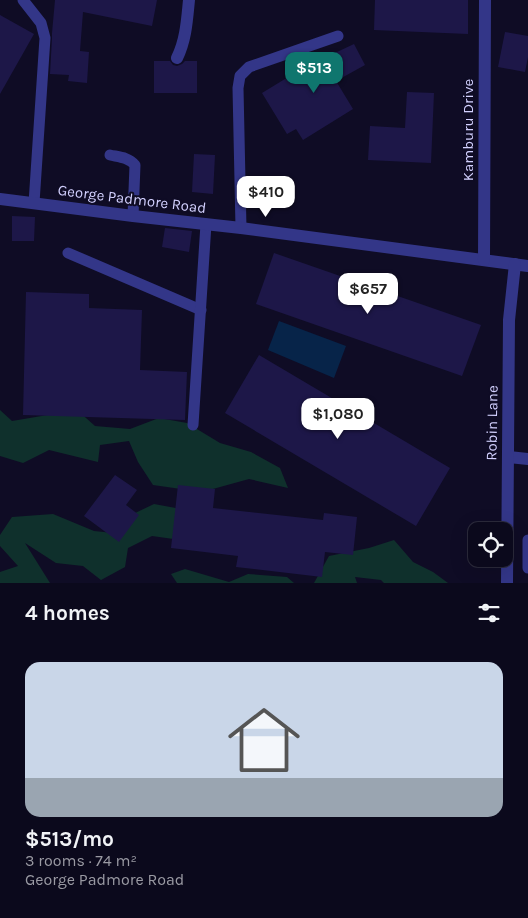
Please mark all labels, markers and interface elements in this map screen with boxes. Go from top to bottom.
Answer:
pin: $513 [284,52,344,94]
text: $513 [296,58,332,77]
street label: Kamburu Drive [459,79,477,181]
pin: $410 [236,176,296,218]
street label: George Padmore Road [57,181,207,217]
text: $410 [248,182,284,201]
pin: $657 [338,272,398,315]
text: $657 [349,279,387,298]
street label: Robin Lane [482,385,502,461]
pin: $1,080 [297,398,379,440]
text: $1,080 [312,404,364,423]
map controls [468,522,513,567]
button: locate [468,522,513,567]
icon: filters [475,599,503,627]
text: 4 homes [25,601,110,625]
icon: home [219,695,309,785]
text: $513/mo [25,827,114,851]
text: 3 rooms · 74 m² [25,851,137,870]
text: George Padmore Road [25,870,184,889]

